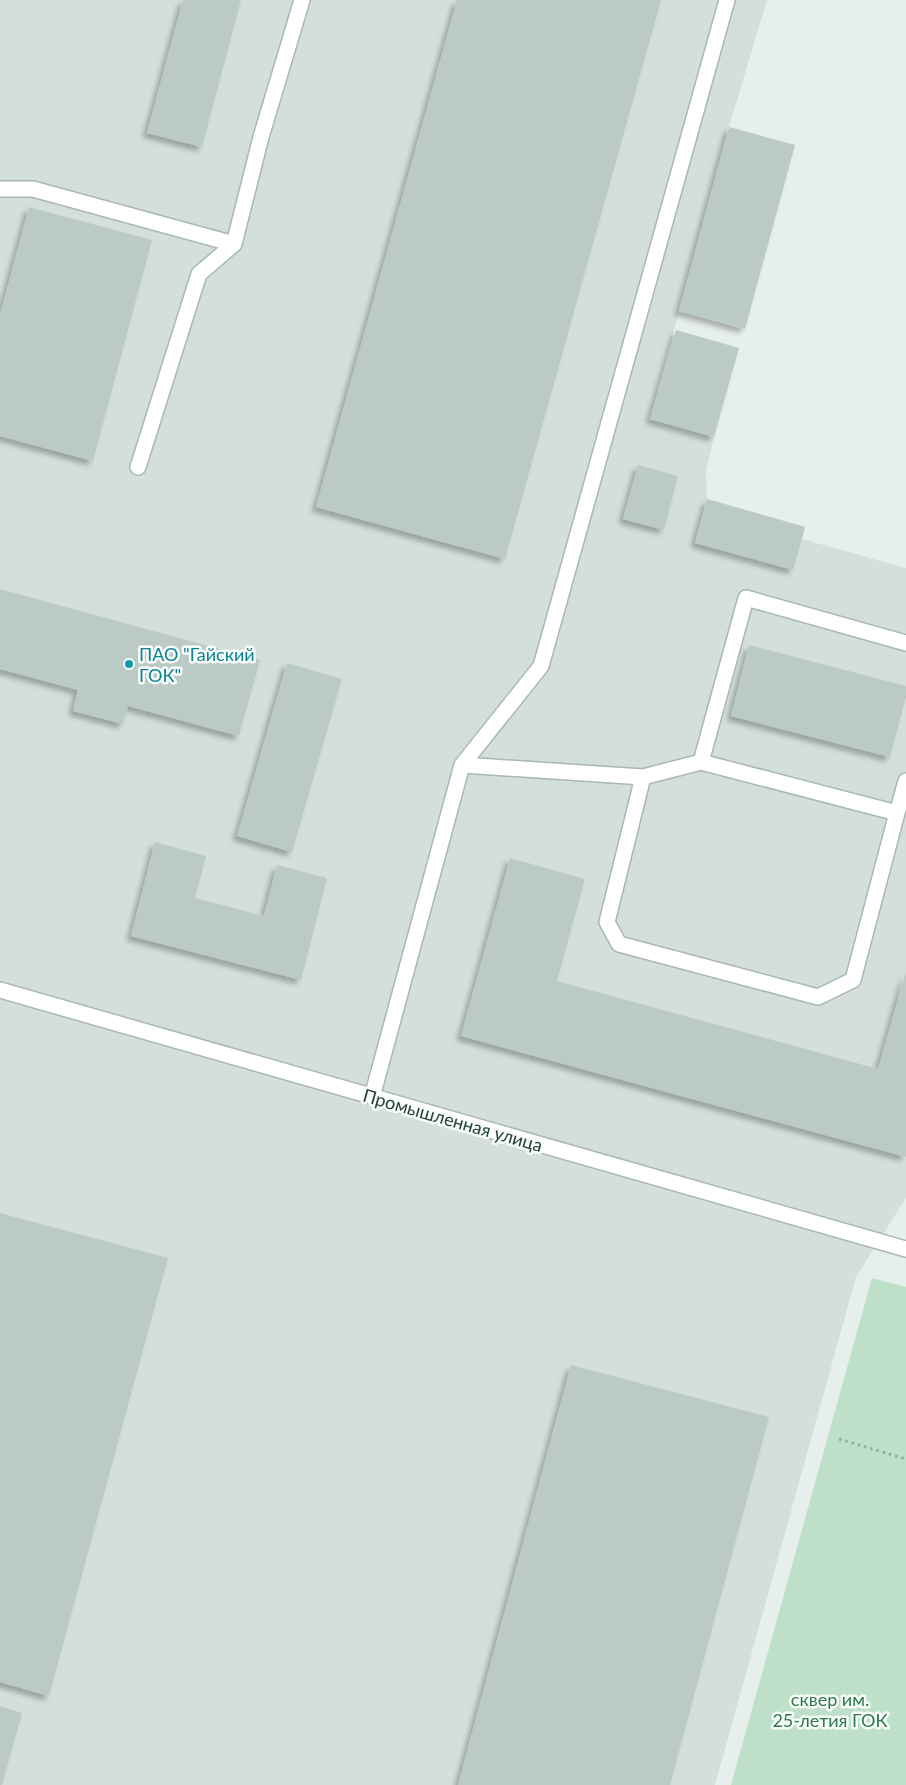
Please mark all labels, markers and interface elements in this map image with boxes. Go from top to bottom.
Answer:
place label: ПАО "Гайский ГОК" [139,643,255,686]
marker: ПАО "Гайский ГОК" [123,658,135,670]
street label: Промышленная улица [361,1084,545,1156]
park label: сквер им. 25-летия ГОК [772,1688,888,1731]

